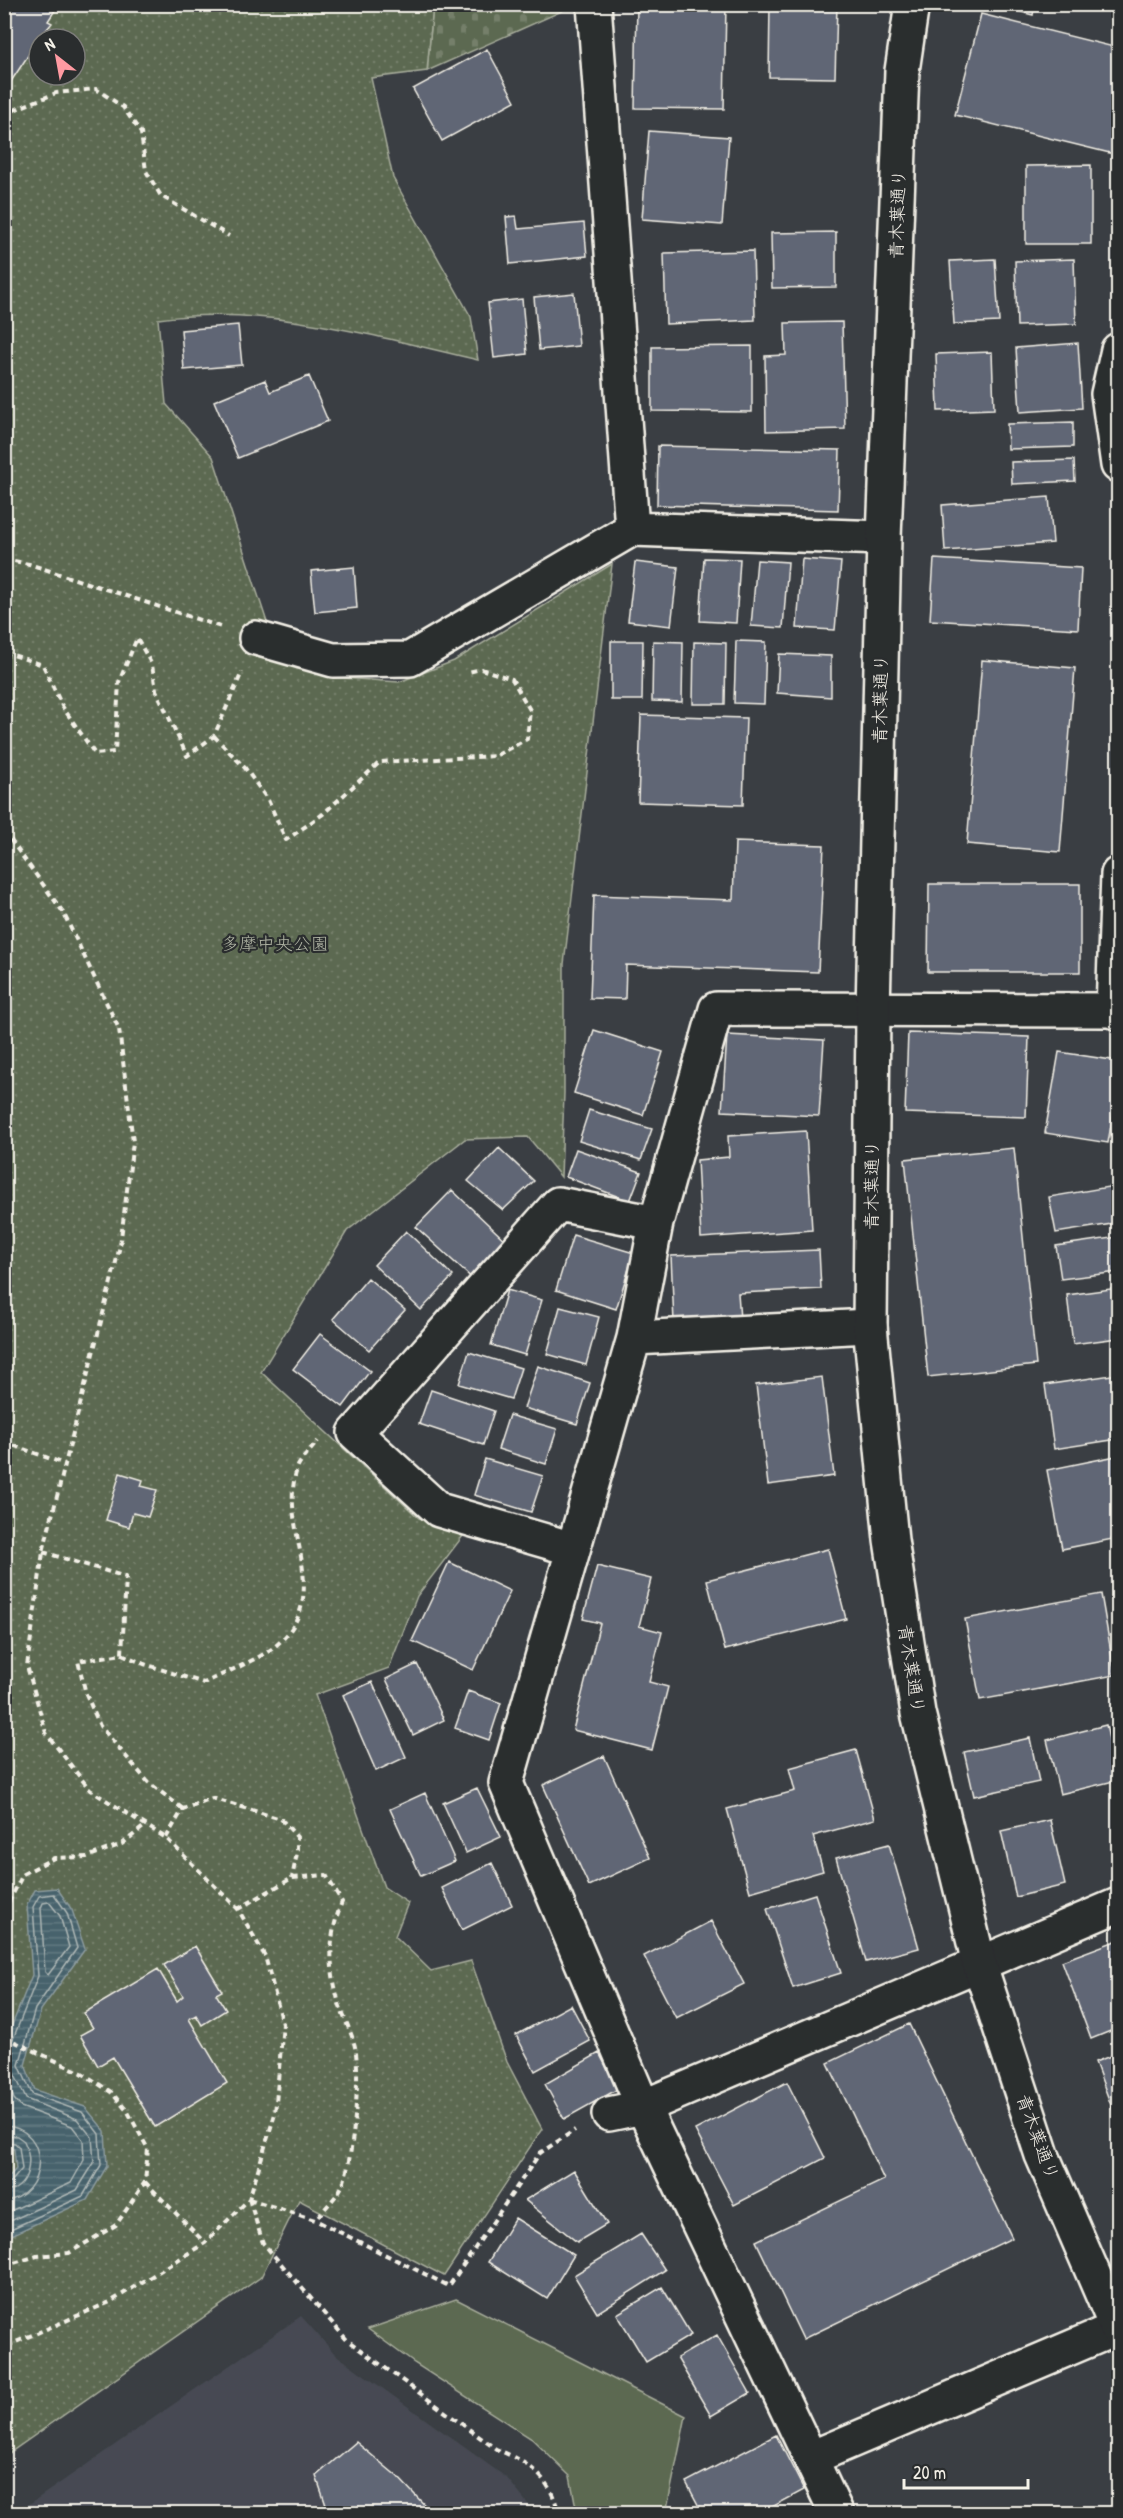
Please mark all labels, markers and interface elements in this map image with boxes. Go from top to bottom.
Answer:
north arrow [27,27,87,87]
text: N [40,32,59,56]
street label: 青木葉通り [883,169,911,259]
street label: 青木葉通り [867,654,893,744]
park label: 多摩中央公園 [221,931,329,956]
street label: 青木葉通り [859,1140,884,1230]
street label: 青木葉通り [893,1623,931,1715]
street label: 青木葉通り [1011,2090,1065,2184]
scale bar [904,2452,1028,2490]
text: 20 m [913,2460,946,2485]

